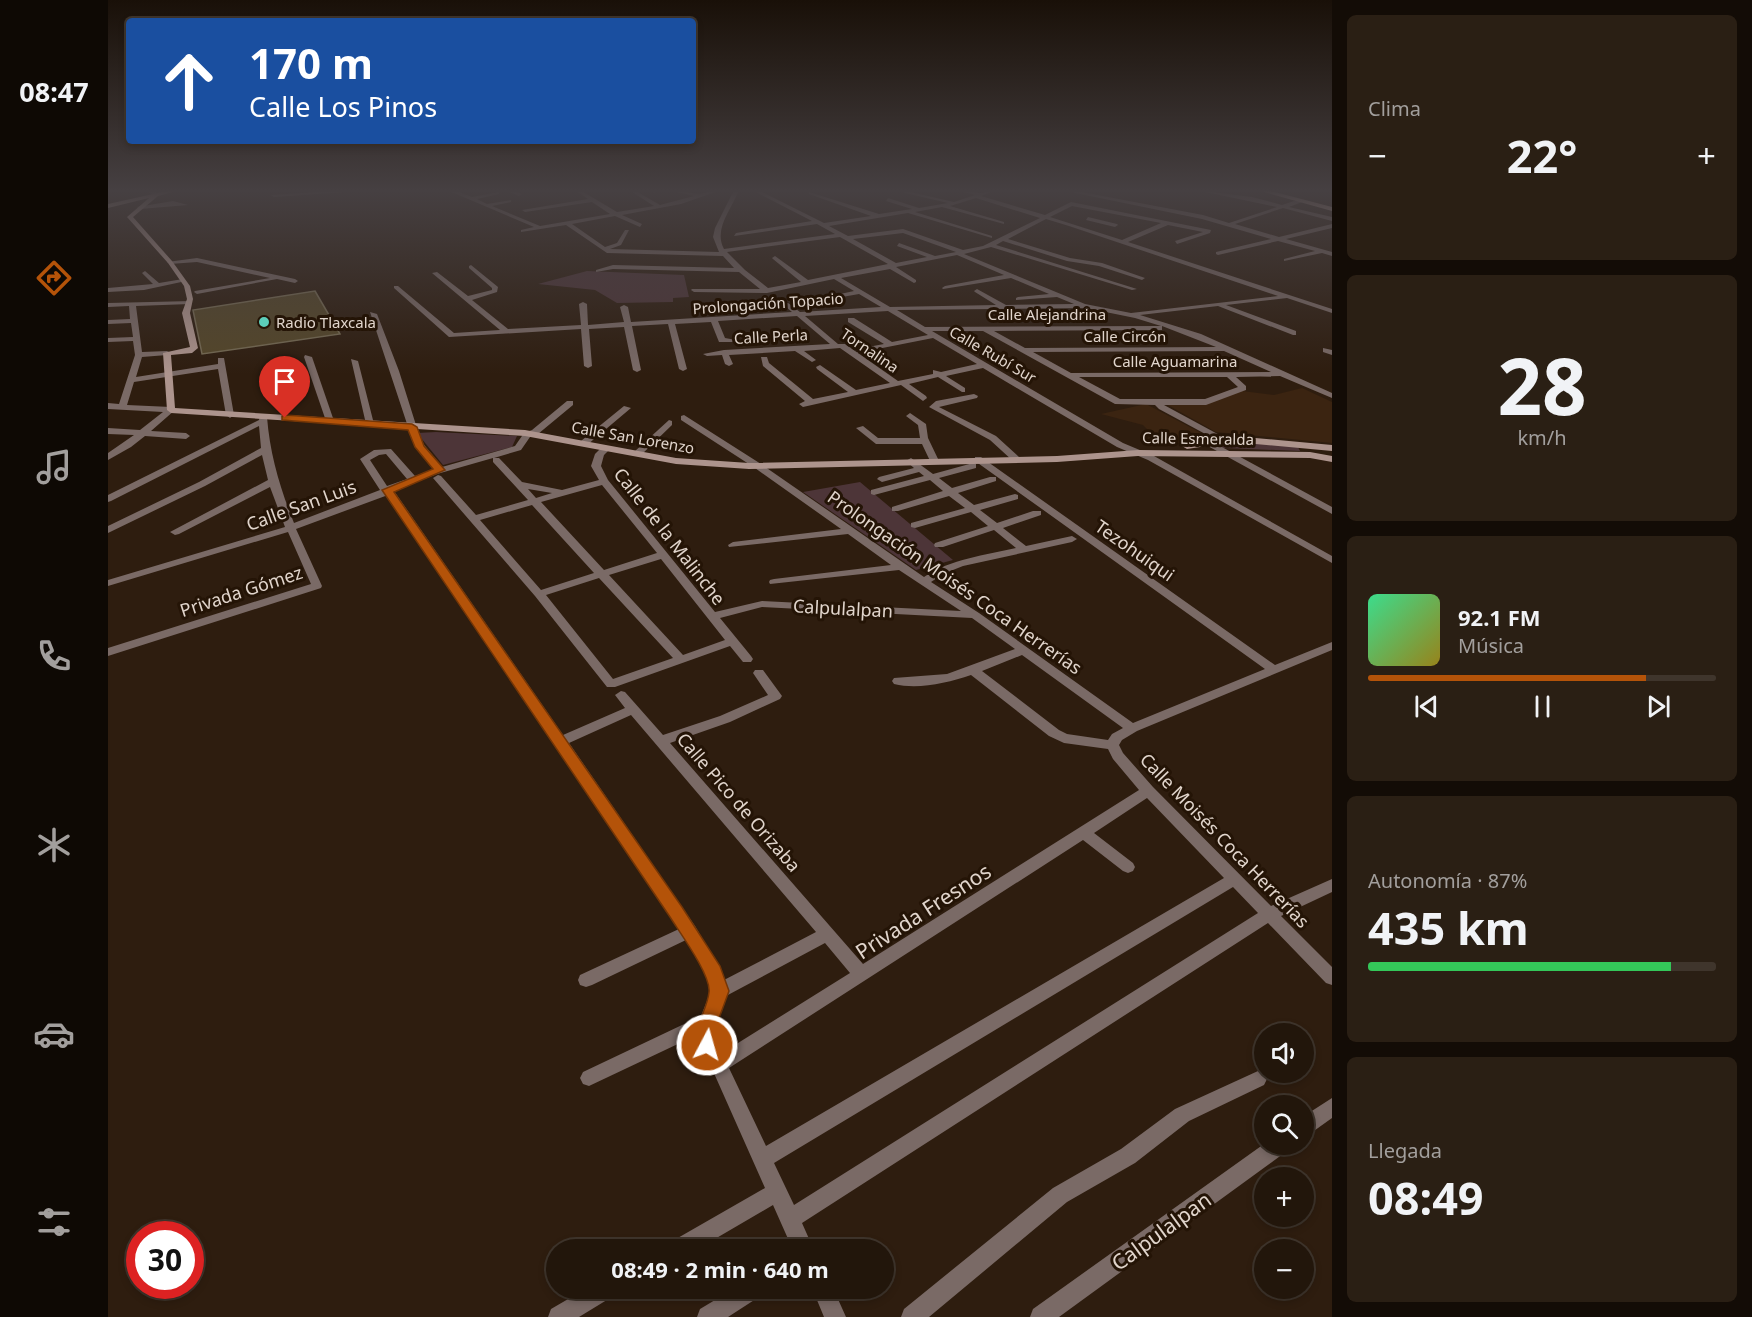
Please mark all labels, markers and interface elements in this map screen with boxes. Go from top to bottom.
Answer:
text: 170 m [249,34,373,91]
icon: ahead [150,42,228,120]
text: 08:47 [19,73,89,110]
text: Calle Los Pinos [249,88,437,125]
text: Clima [1368,95,1421,122]
text: 22° [1507,125,1577,186]
text: − [1368,133,1387,178]
text: + [1697,133,1716,178]
icon: directions [33,257,75,299]
street label: Prolongación Topacio [692,288,844,318]
street label: Calle Alejandrina [988,304,1106,324]
place label: Radio Tlaxcala [276,312,376,332]
marker: Radio Tlaxcala [257,315,271,329]
street label: Calle Rubí Sur [946,321,1040,387]
street label: Tornalina [837,323,903,377]
street label: Calle Perla [734,324,808,348]
street label: Calle Circón [1084,326,1166,346]
text: 28 [1497,332,1587,438]
street label: Calle Aguamarina [1113,351,1237,371]
pin [259,356,310,418]
icon: arrive [268,365,301,398]
street label: Calle San Lorenzo [570,416,696,458]
text: km/h [1517,424,1567,451]
street label: Calle Esmeralda [1142,427,1254,449]
icon: music [33,446,75,488]
street label: Calle de la Malinche [609,463,731,609]
street label: Calle San Luis [243,474,359,536]
street label: Prolongación Moisés Coca Herrerías [823,485,1087,679]
street label: Tezohuiqui [1091,514,1179,586]
street label: Privada Gómez [177,560,305,622]
street label: Calpulalpan [792,593,894,623]
text: 92.1 FM [1458,602,1540,632]
text: Música [1458,632,1524,659]
icon: phone [33,635,75,677]
icon: previous [1410,690,1443,723]
icon: pause [1526,690,1559,723]
icon: next [1642,690,1675,723]
street label: Calle Pico de Orizaba [672,727,806,877]
street label: Calle Moisés Coca Herrerías [1135,747,1315,933]
icon: climate [33,824,75,866]
street label: Privada Fresnos [850,857,996,965]
text: Autonomía · 87% [1368,867,1527,894]
text: 435 km [1368,897,1529,958]
icon: car [33,1013,75,1055]
position arrow [675,1013,739,1077]
map controls [1254,1023,1314,1299]
button: sound [1254,1023,1314,1083]
button: search [1254,1095,1314,1155]
text: Llegada [1368,1137,1442,1164]
button: + [1254,1167,1314,1227]
text: 08:49 [1368,1167,1484,1228]
street label: Calpulalpan [1106,1185,1216,1277]
icon: filters [33,1201,75,1243]
speed limit sign: 30 [126,1221,204,1299]
button: − [1254,1239,1314,1299]
text: 08:49 · 2 min · 640 m [611,1254,829,1284]

